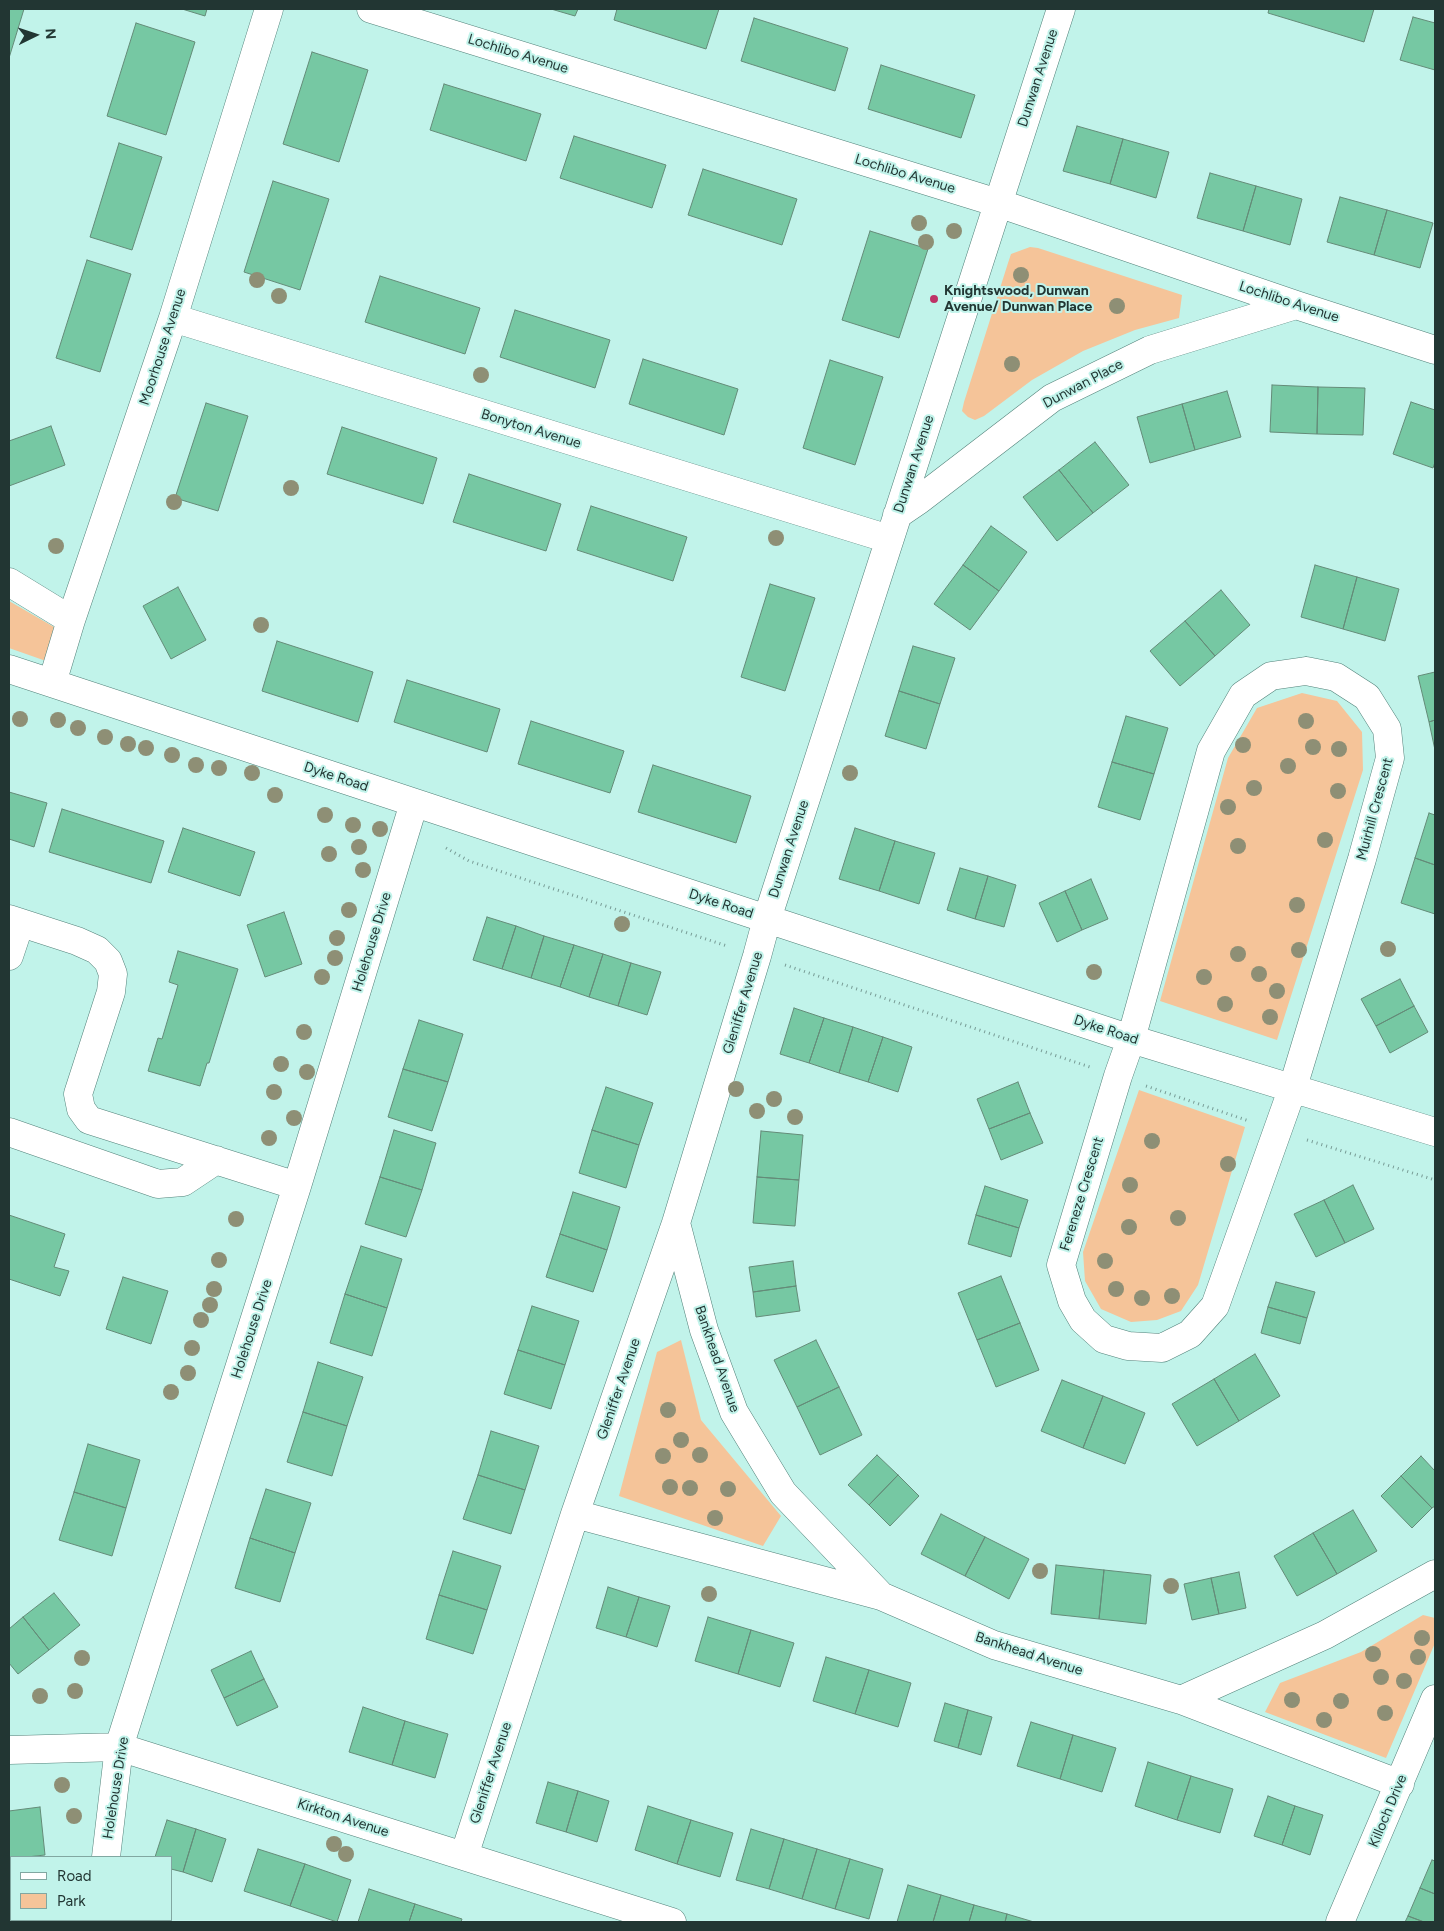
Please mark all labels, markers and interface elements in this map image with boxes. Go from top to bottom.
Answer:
north arrow [10,10,60,60]
street label: Dunwan Avenue [1014,27,1062,129]
text: N [42,28,59,40]
street label: Lochlibo Avenue [466,31,570,77]
street label: Lochlibo Avenue [853,151,957,197]
street label: Lochlibo Avenue [1237,278,1341,326]
place label: Knightswood, Dunwan Avenue/ Dunwan Place [944,283,1092,316]
street label: Moorhouse Avenue [136,287,190,407]
marker: Knightswood, Dunwan Avenue/ Dunwan Place [928,293,940,305]
street label: Dunwan Place [1040,356,1126,412]
street label: Bonyton Avenue [479,406,583,452]
street label: Dunwan Avenue [890,413,938,515]
street label: Muirhill Crescent [1353,756,1397,862]
street label: Dyke Road [302,759,370,795]
street label: Dunwan Avenue [765,798,813,900]
street label: Dyke Road [687,886,755,922]
street label: Holehouse Drive [349,890,395,994]
street label: Gleniffer Avenue [719,950,767,1056]
street label: Dyke Road [1072,1012,1140,1048]
street label: Fereneze Crescent [1057,1135,1107,1253]
street label: Holehouse Drive [228,1277,276,1381]
street label: Bankhead Avenue [691,1303,743,1415]
street label: Gleniffer Avenue [594,1336,644,1442]
street label: Bankhead Avenue [973,1629,1085,1679]
street label: Gleniffer Avenue [467,1720,515,1826]
street label: Holehouse Drive [100,1736,132,1840]
street label: Killoch Drive [1365,1772,1411,1850]
street label: Kirkton Avenue [295,1795,391,1841]
legend [10,1856,172,1921]
text: Road [57,1867,92,1885]
text: Park [57,1892,86,1910]

